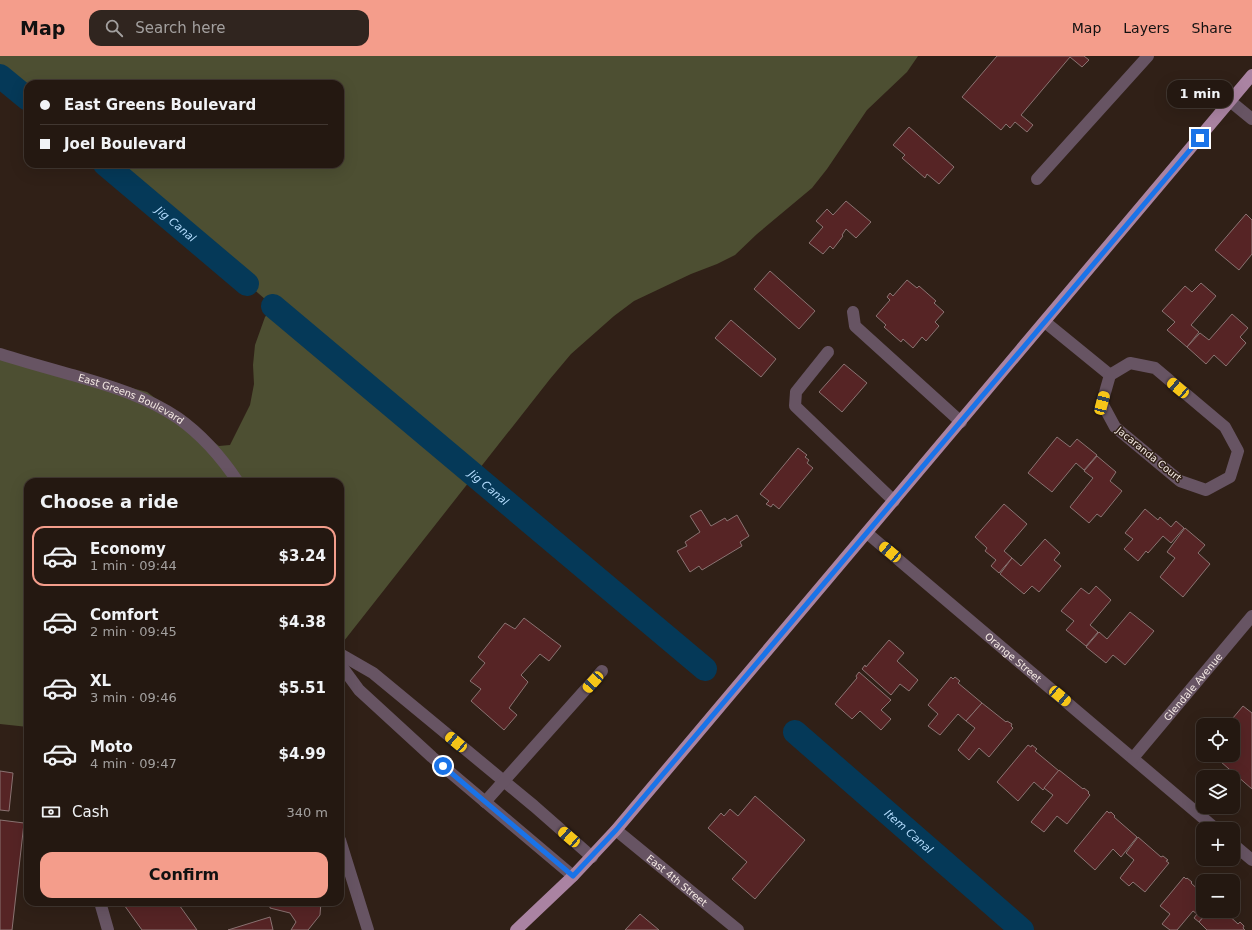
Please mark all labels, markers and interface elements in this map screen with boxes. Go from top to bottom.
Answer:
search box [89,10,369,46]
text: Map [20,17,65,39]
icon: search [103,17,125,39]
text: Search here [135,19,225,37]
text: Map [1072,20,1101,36]
text: Layers [1123,20,1170,36]
text: Share [1192,20,1232,36]
callout: 1 min [1167,80,1233,108]
text: 1 min [1180,86,1220,101]
text: East Greens Boulevard [64,96,256,114]
route end [1191,129,1209,147]
text: Joel Boulevard [64,135,186,153]
water label: Jig Canal [152,202,199,244]
street label: East Greens Boulevard [77,371,186,426]
car [1165,376,1191,400]
car [1093,390,1111,416]
street label: Jacaranda Court [1114,424,1184,484]
water label: Jig Canal [465,466,511,508]
text: Choose a ride [40,491,179,512]
icon: car [42,538,78,574]
text: Economy [90,540,166,558]
car [877,540,903,564]
text: $3.24 [279,547,326,565]
text: 1 min · 09:44 [90,558,177,573]
icon: car [42,604,78,640]
text: Comfort [90,606,158,624]
text: $4.38 [279,613,326,631]
text: 2 min · 09:45 [90,624,177,639]
street label: Orange Street [983,630,1044,684]
street label: Glendale Avenue [1161,651,1224,723]
car [581,669,605,695]
icon: car [42,670,78,706]
text: XL [90,672,111,690]
text: $5.51 [279,679,326,697]
car [1047,684,1073,708]
text: 3 min · 09:46 [90,690,177,705]
map controls [1196,718,1240,918]
button: locate [1196,718,1240,762]
car [443,730,469,754]
icon: car [42,736,78,772]
text: Moto [90,738,133,756]
text: $4.99 [279,745,326,763]
text: 4 min · 09:47 [90,756,177,771]
route start [434,757,452,775]
button: layers [1196,770,1240,814]
icon: cash [40,801,62,823]
text: Cash [72,803,109,821]
text: 340 m [286,805,328,820]
water label: Item Canal [882,807,936,856]
button: + [1196,822,1240,866]
car [556,825,582,849]
button: Confirm [40,852,328,898]
street label: East 4th Street [645,852,710,908]
button: − [1196,874,1240,918]

